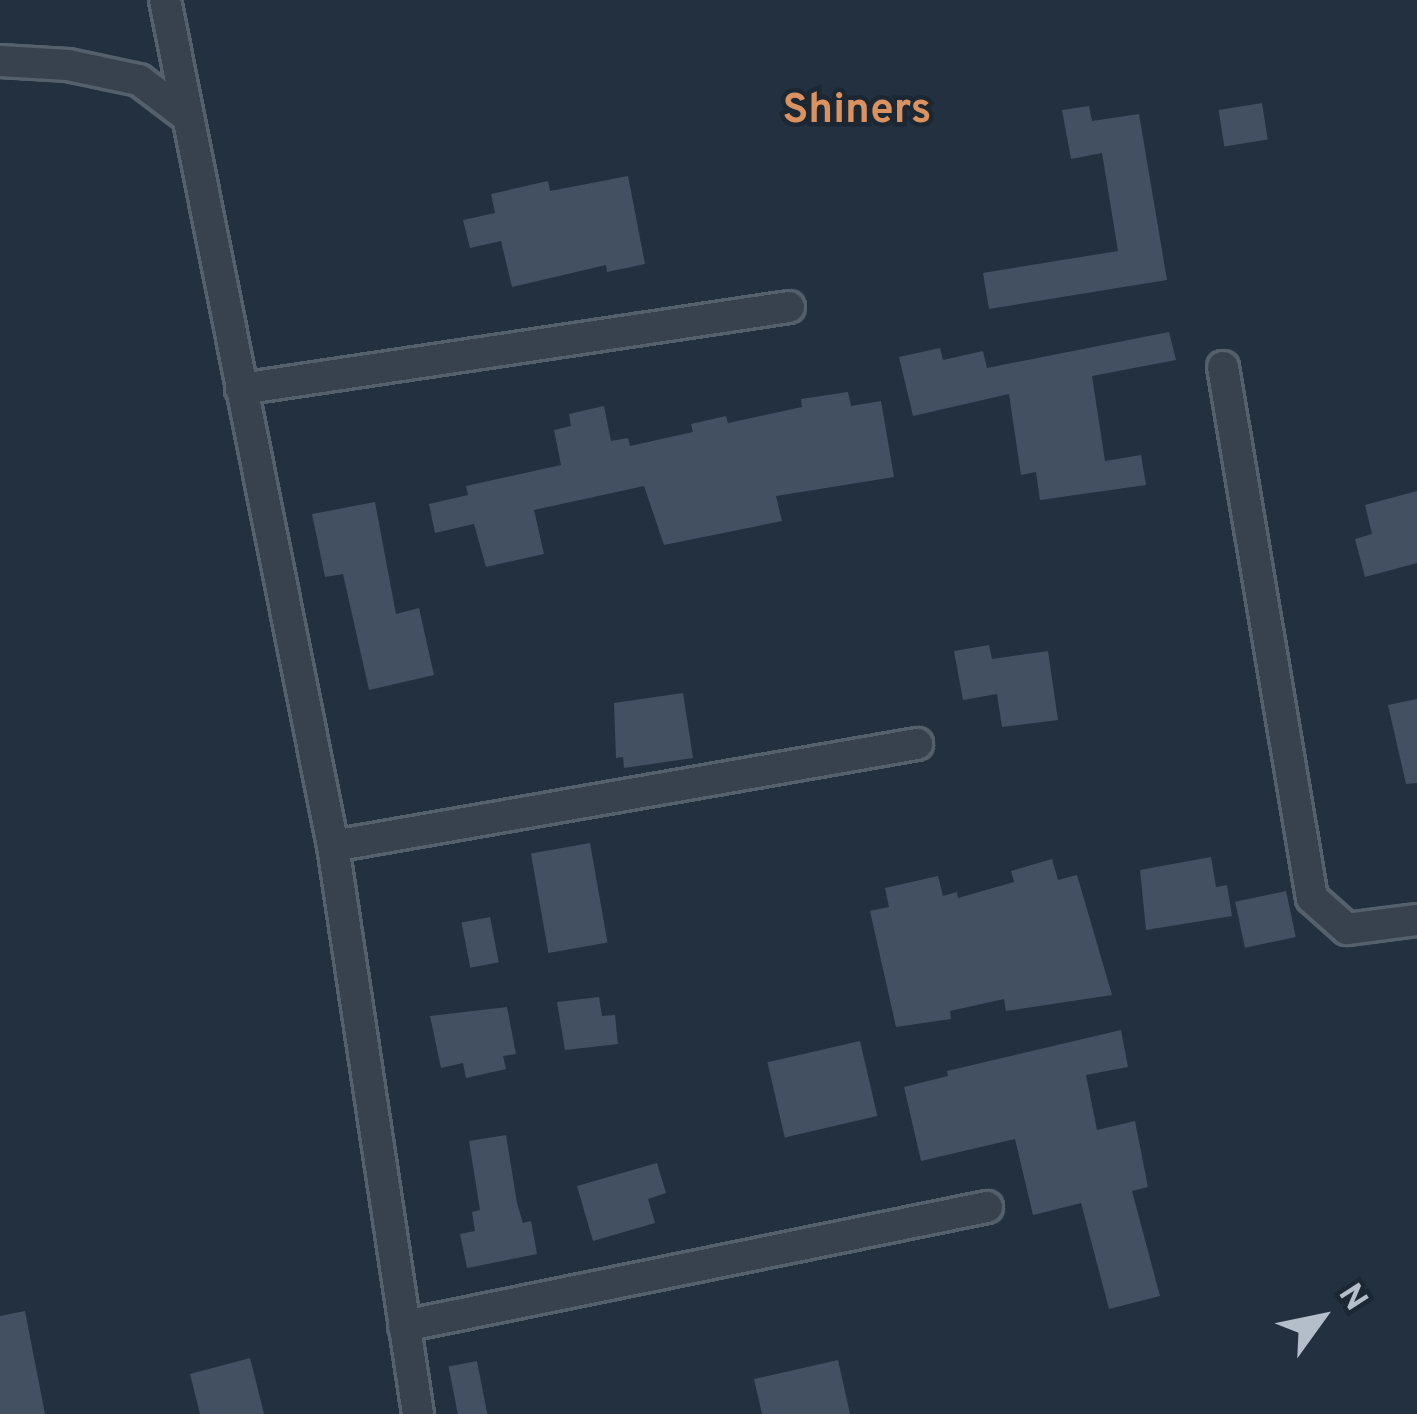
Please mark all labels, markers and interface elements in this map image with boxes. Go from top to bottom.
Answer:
district label: Shiners [783,87,931,137]
north arrow [1261,1258,1381,1378]
text: N [1327,1277,1375,1320]

